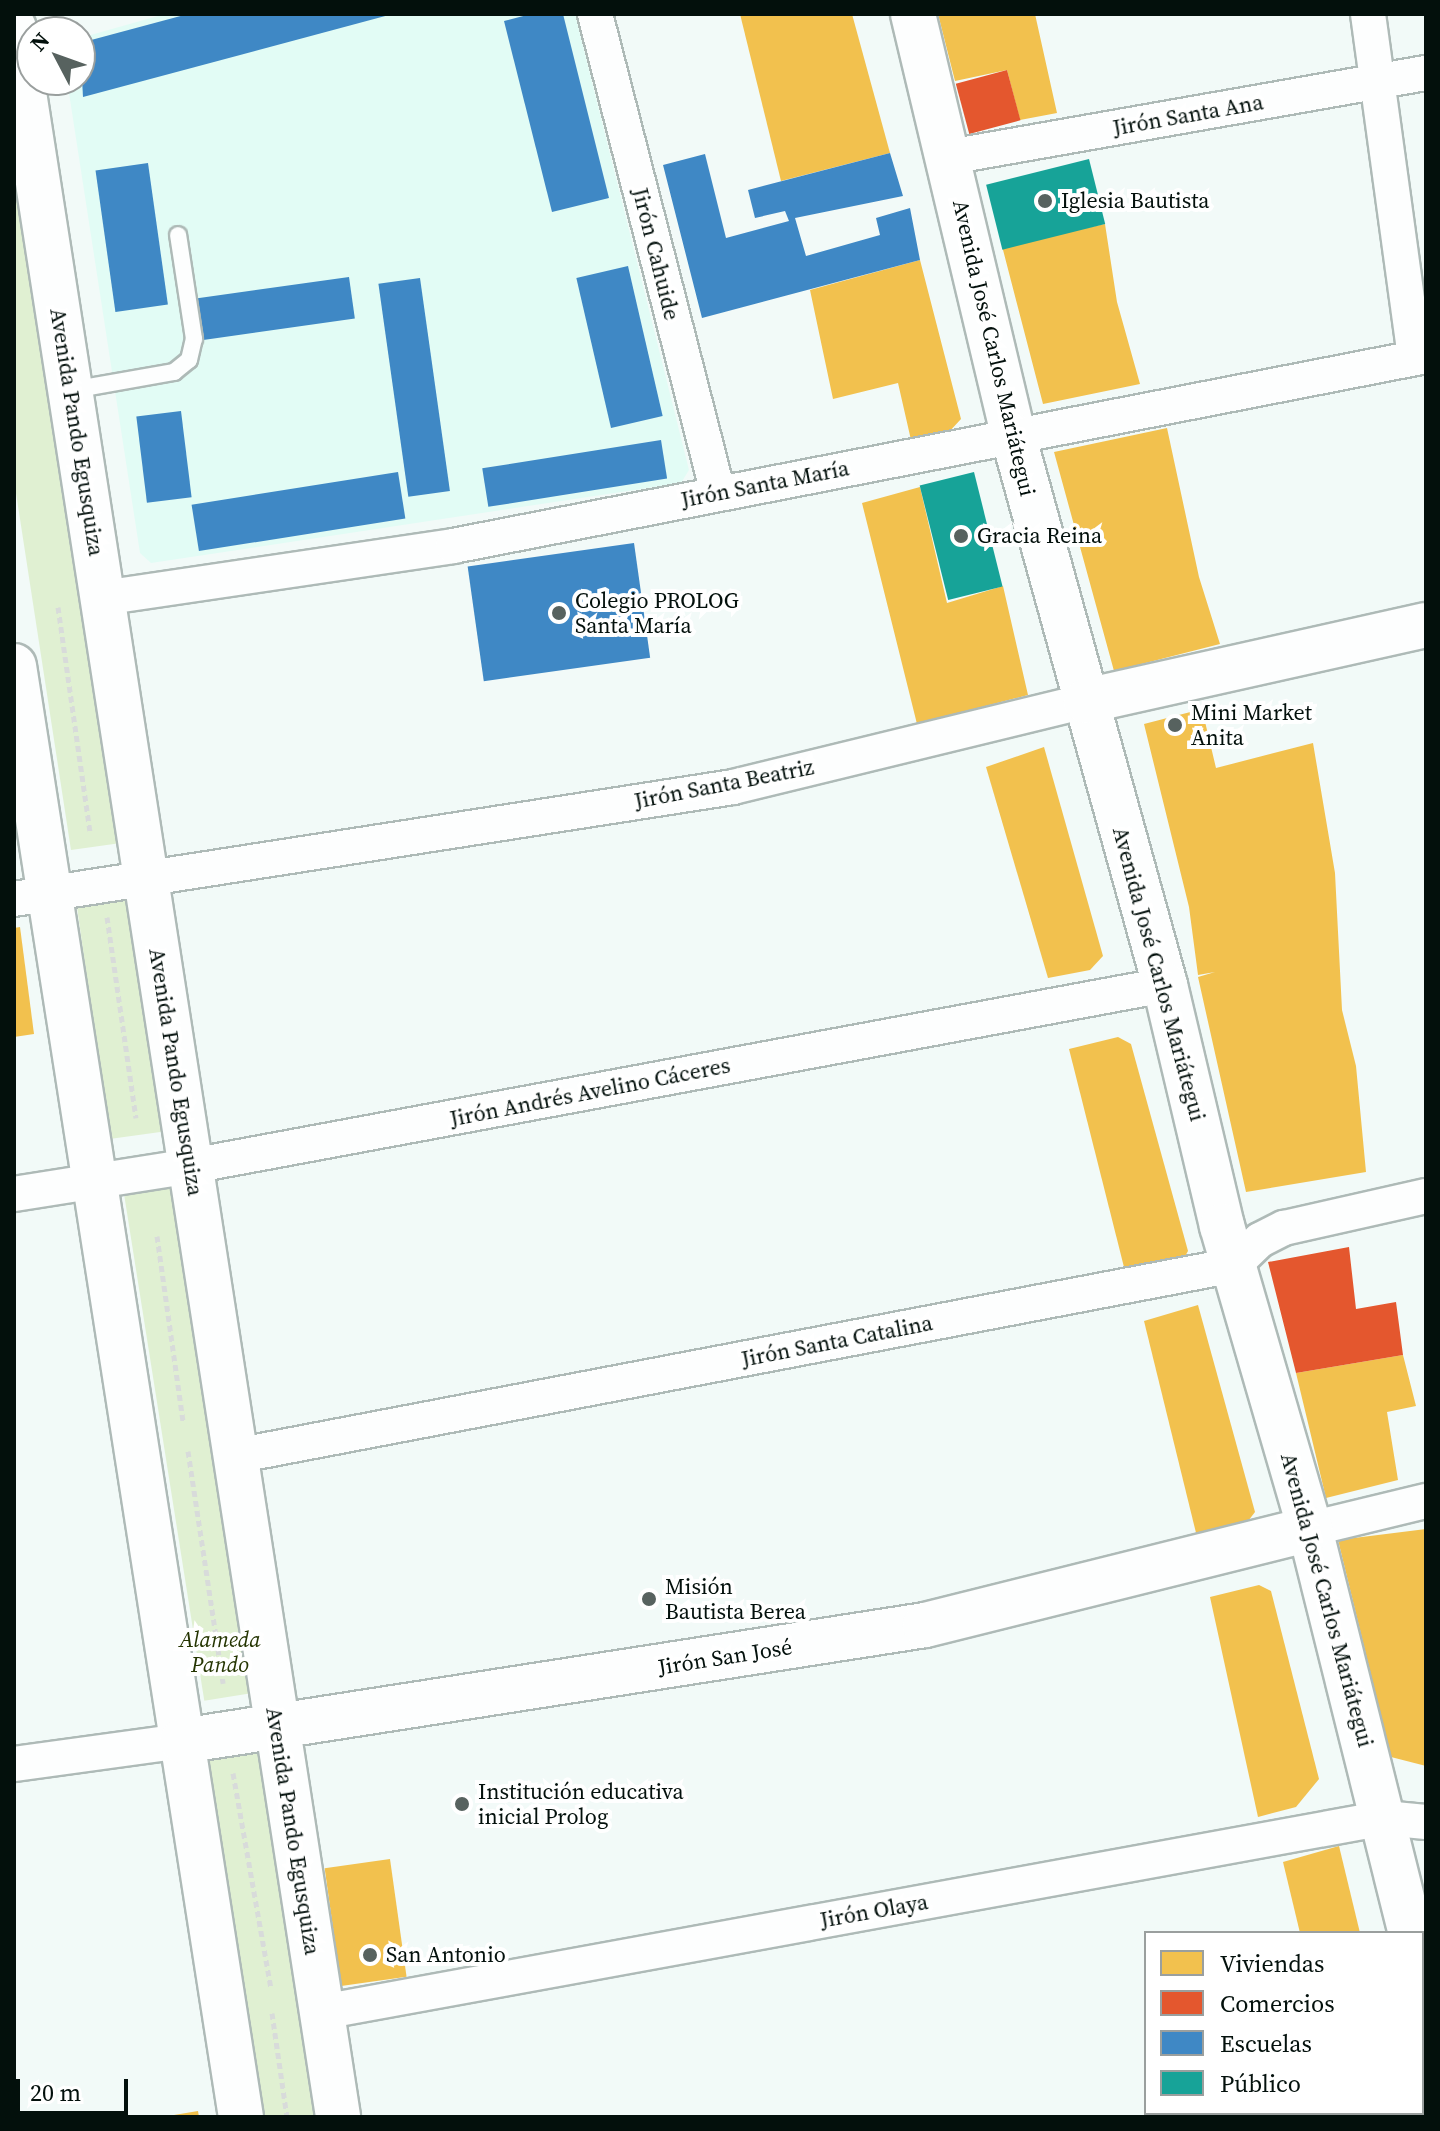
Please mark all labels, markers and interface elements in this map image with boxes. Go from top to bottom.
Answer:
north arrow [16,16,96,96]
text: N [23,26,56,57]
street label: Jirón Santa Ana [1111,89,1265,141]
street label: Jirón Cahuide [627,185,685,323]
place label: Iglesia Bautista [1061,188,1210,214]
marker: Iglesia Bautista [1036,192,1054,210]
street label: Avenida José Carlos Mariátegui [947,197,1041,499]
street label: Avenida Pando Egusquiza [44,306,110,558]
street label: Jirón Santa María [679,455,851,513]
place label: Gracia Reina [977,523,1102,549]
marker: Gracia Reina [952,527,970,545]
place label: Colegio PROLOG Santa María [575,587,739,638]
marker: Colegio PROLOG Santa María [550,604,568,622]
place label: Mini Market Anita [1191,699,1312,750]
marker: Mini Market Anita [1166,716,1184,734]
street label: Jirón Santa Beatriz [632,754,816,814]
street label: Avenida José Carlos Mariátegui [1107,824,1211,1124]
street label: Avenida Pando Egusquiza [143,946,209,1198]
street label: Jirón Andrés Avelino Cáceres [448,1052,732,1132]
street label: Jirón Santa Catalina [739,1310,935,1372]
street label: Avenida José Carlos Mariátegui [1275,1450,1379,1750]
place label: Misión Bautista Berea [665,1573,806,1624]
marker: Misión Bautista Berea [640,1590,658,1608]
park label: Alameda Pando [179,1626,261,1678]
street label: Jirón San José [656,1633,794,1681]
street label: Avenida Pando Egusquiza [260,1705,326,1957]
place label: Institución educativa inicial Prolog [478,1778,684,1830]
marker: Institución educativa inicial Prolog [453,1795,471,1813]
street label: Jirón Olaya [818,1889,930,1933]
legend [1144,1931,1424,2115]
place label: San Antonio [386,1942,506,1968]
marker: San Antonio [361,1946,379,1964]
text: Viviendas [1220,1947,1324,1980]
text: Comercios [1220,1987,1335,2020]
text: Escuelas [1220,2027,1312,2060]
scale bar [20,2063,132,2113]
text: Público [1220,2067,1301,2100]
text: 20 m [30,2076,81,2109]

